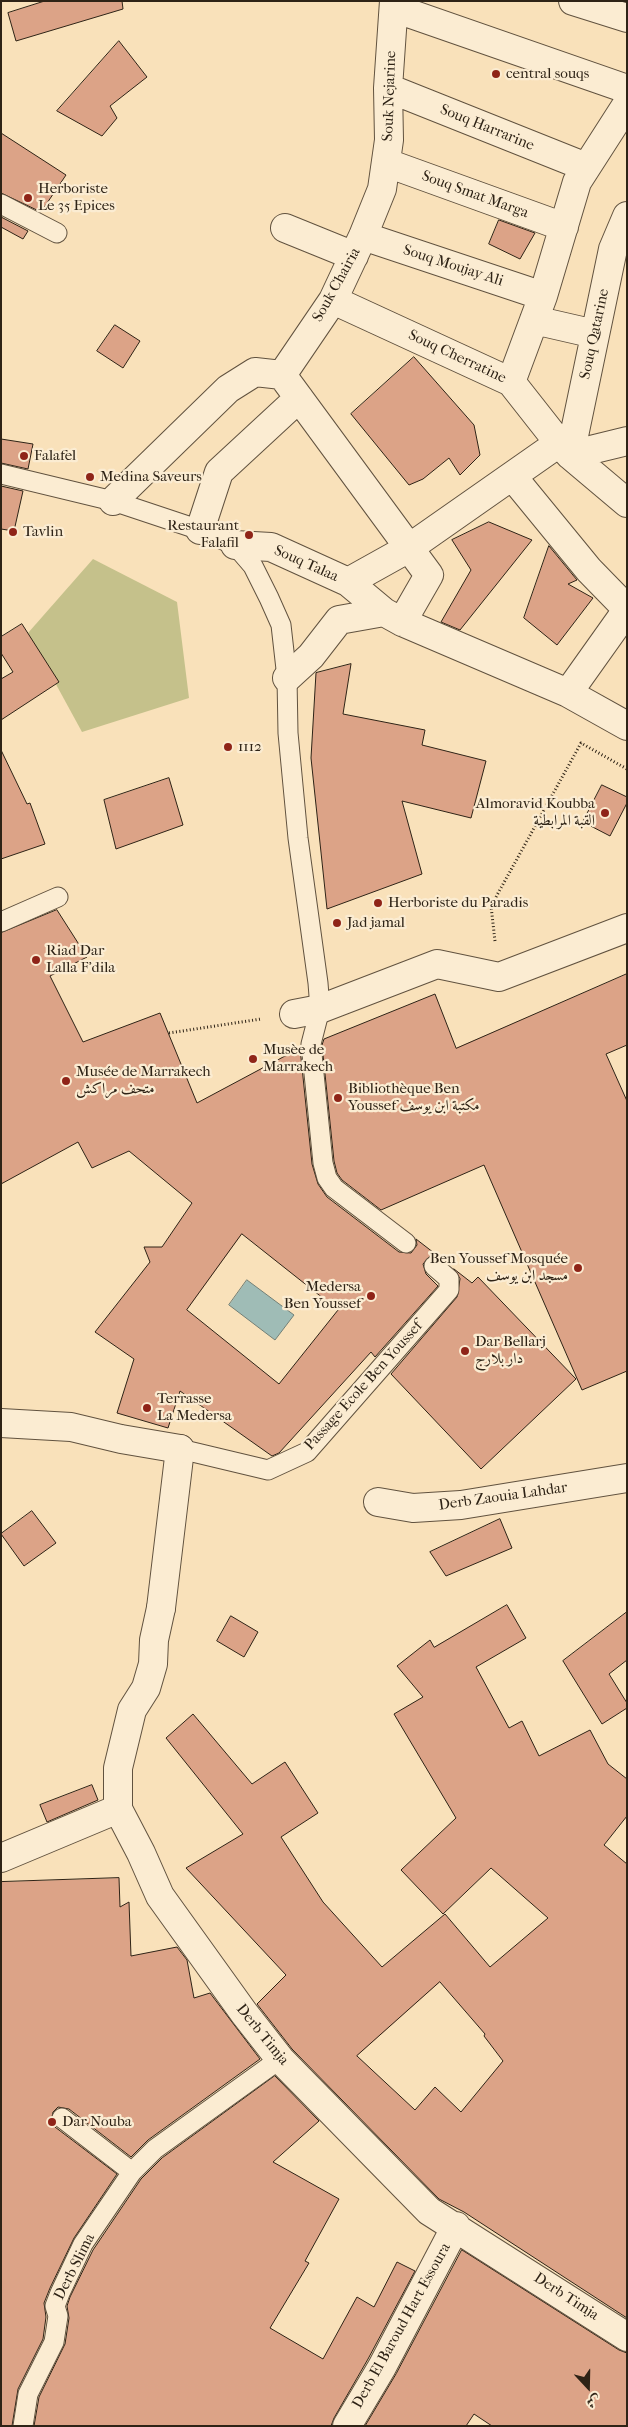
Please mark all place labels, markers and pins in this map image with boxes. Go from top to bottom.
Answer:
place label: central souqs [506,65,589,83]
marker: central souqs [490,68,502,80]
place label: Herboriste Le 35 Epices [38,180,115,215]
marker: Herboriste Le 35 Epices [22,192,34,204]
place label: Falafel [34,447,76,465]
marker: Falafel [18,450,30,462]
place label: Medina Saveurs [100,468,202,486]
marker: Medina Saveurs [84,471,96,483]
place label: Restaurant Falafil [167,517,239,552]
place label: Tavlin [23,523,63,541]
marker: Tavlin [7,526,19,538]
marker: Restaurant Falafil [243,529,255,541]
place label: 1112 [238,738,262,756]
marker: 1112 [222,741,234,753]
place label: Almoravid Koubba القبة المرابطية [476,795,595,830]
marker: Almoravid Koubba القبة المرابطية [599,807,611,819]
place label: Herboriste du Paradis [388,894,528,912]
marker: Herboriste du Paradis [372,897,384,909]
place label: Jad jamal [347,914,405,932]
marker: Jad jamal [331,917,343,929]
place label: Riad Dar Lalla F'dila [46,942,115,977]
marker: Riad Dar Lalla F'dila [30,954,42,966]
place label: Musèe de Marrakech [263,1041,333,1076]
marker: Musèe de Marrakech [247,1053,259,1065]
place label: Musée de Marrakech متحف مراكش [76,1063,211,1098]
marker: Musée de Marrakech متحف مراكش [60,1075,72,1087]
place label: Bibliothèque Ben Youssef مكتبة ابن يوسف [348,1080,480,1115]
marker: Bibliothèque Ben Youssef مكتبة ابن يوسف [332,1092,344,1104]
place label: Ben Youssef Mosquée مسجد ابن يوسف [430,1250,568,1285]
marker: Ben Youssef Mosquée مسجد ابن يوسف [572,1262,584,1274]
place label: Medersa Ben Youssef [284,1278,361,1313]
marker: Medersa Ben Youssef [365,1290,377,1302]
place label: Dar Bellarj دار بلارج [475,1333,546,1368]
marker: Dar Bellarj دار بلارج [459,1345,471,1357]
place label: Terrasse La Medersa [157,1390,232,1425]
marker: Terrasse La Medersa [141,1402,153,1414]
place label: Dar Nouba [62,2113,132,2131]
marker: Dar Nouba [46,2116,58,2128]

